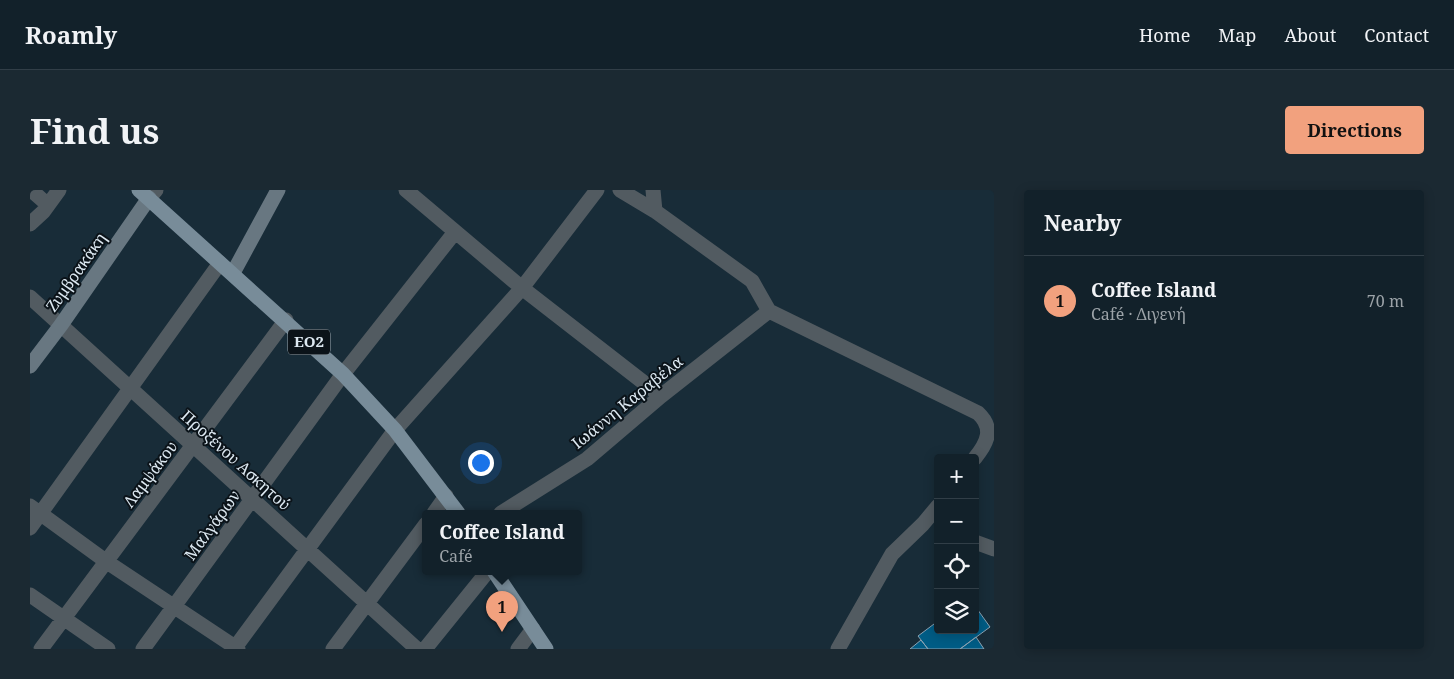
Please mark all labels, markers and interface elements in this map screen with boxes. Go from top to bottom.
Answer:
text: Roamly [25,18,117,51]
text: Home [1139,23,1190,47]
text: Map [1218,23,1256,47]
text: About [1284,23,1336,47]
text: Contact [1364,23,1429,47]
button: Directions [1285,106,1424,154]
text: Find us [30,107,159,154]
text: Nearby [1044,209,1122,237]
street label: Ζυμβρακάκη [41,228,111,316]
text: Coffee Island [1091,277,1216,303]
text: 1 [1055,290,1065,312]
text: 70 m [1367,290,1404,312]
text: Café · Διγενή [1091,303,1186,325]
road number: ΕΟ2 [288,330,330,354]
street label: Ιωάννη Καραβέλα [567,350,687,454]
street label: Προξένου Ασκητού [177,405,295,515]
street label: Λαμψάκου [118,436,182,512]
your location [468,450,494,476]
map controls [934,454,979,634]
button: + [934,454,979,499]
street label: Μαλγάρων [179,485,245,565]
button: − [934,499,979,544]
popup [422,510,582,575]
text: Coffee Island [439,519,565,545]
button: locate [934,544,979,589]
text: Café [439,545,473,567]
button: layers [934,589,979,634]
pin: 1 [486,591,518,632]

